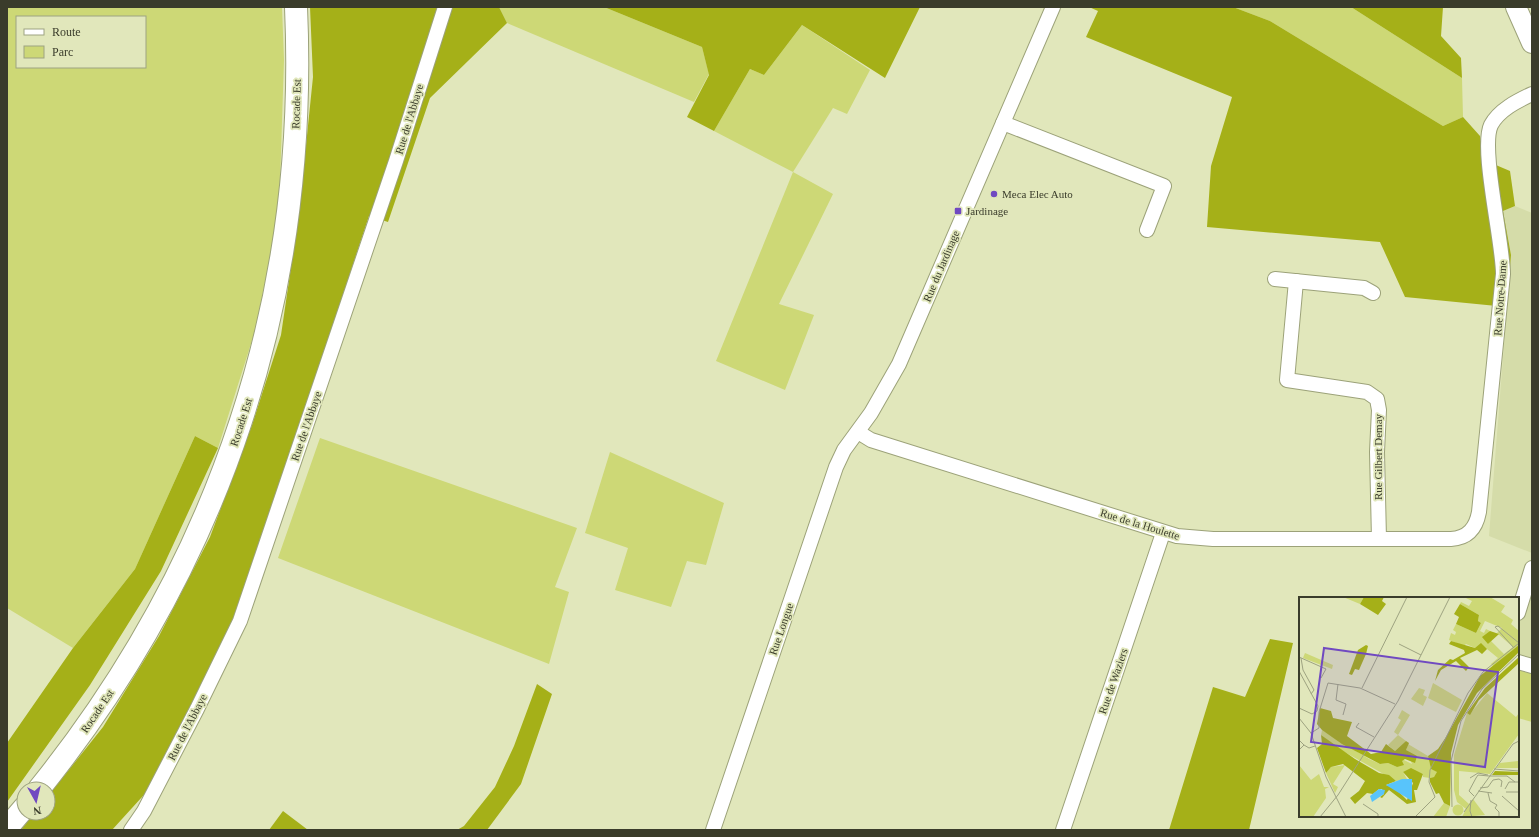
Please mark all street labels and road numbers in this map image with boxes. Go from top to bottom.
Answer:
street label: Rocade Est [289,79,303,129]
street label: Rue de l'Abbaye [393,82,425,156]
street label: Rue du Jardinage [921,228,961,303]
street label: Rue Notre-Dame [1491,260,1509,336]
street label: Rue de l'Abbaye [288,390,324,462]
street label: Rocade Est [228,396,254,448]
street label: Rue Gilbert Demay [1372,413,1384,500]
street label: Rue de la Houlette [1099,506,1181,542]
street label: Rue Longue [767,601,796,657]
street label: Rue de Waziers [1096,647,1130,715]
street label: Rocade Est [78,687,116,735]
street label: Rue de l'Abbaye [165,692,209,762]

